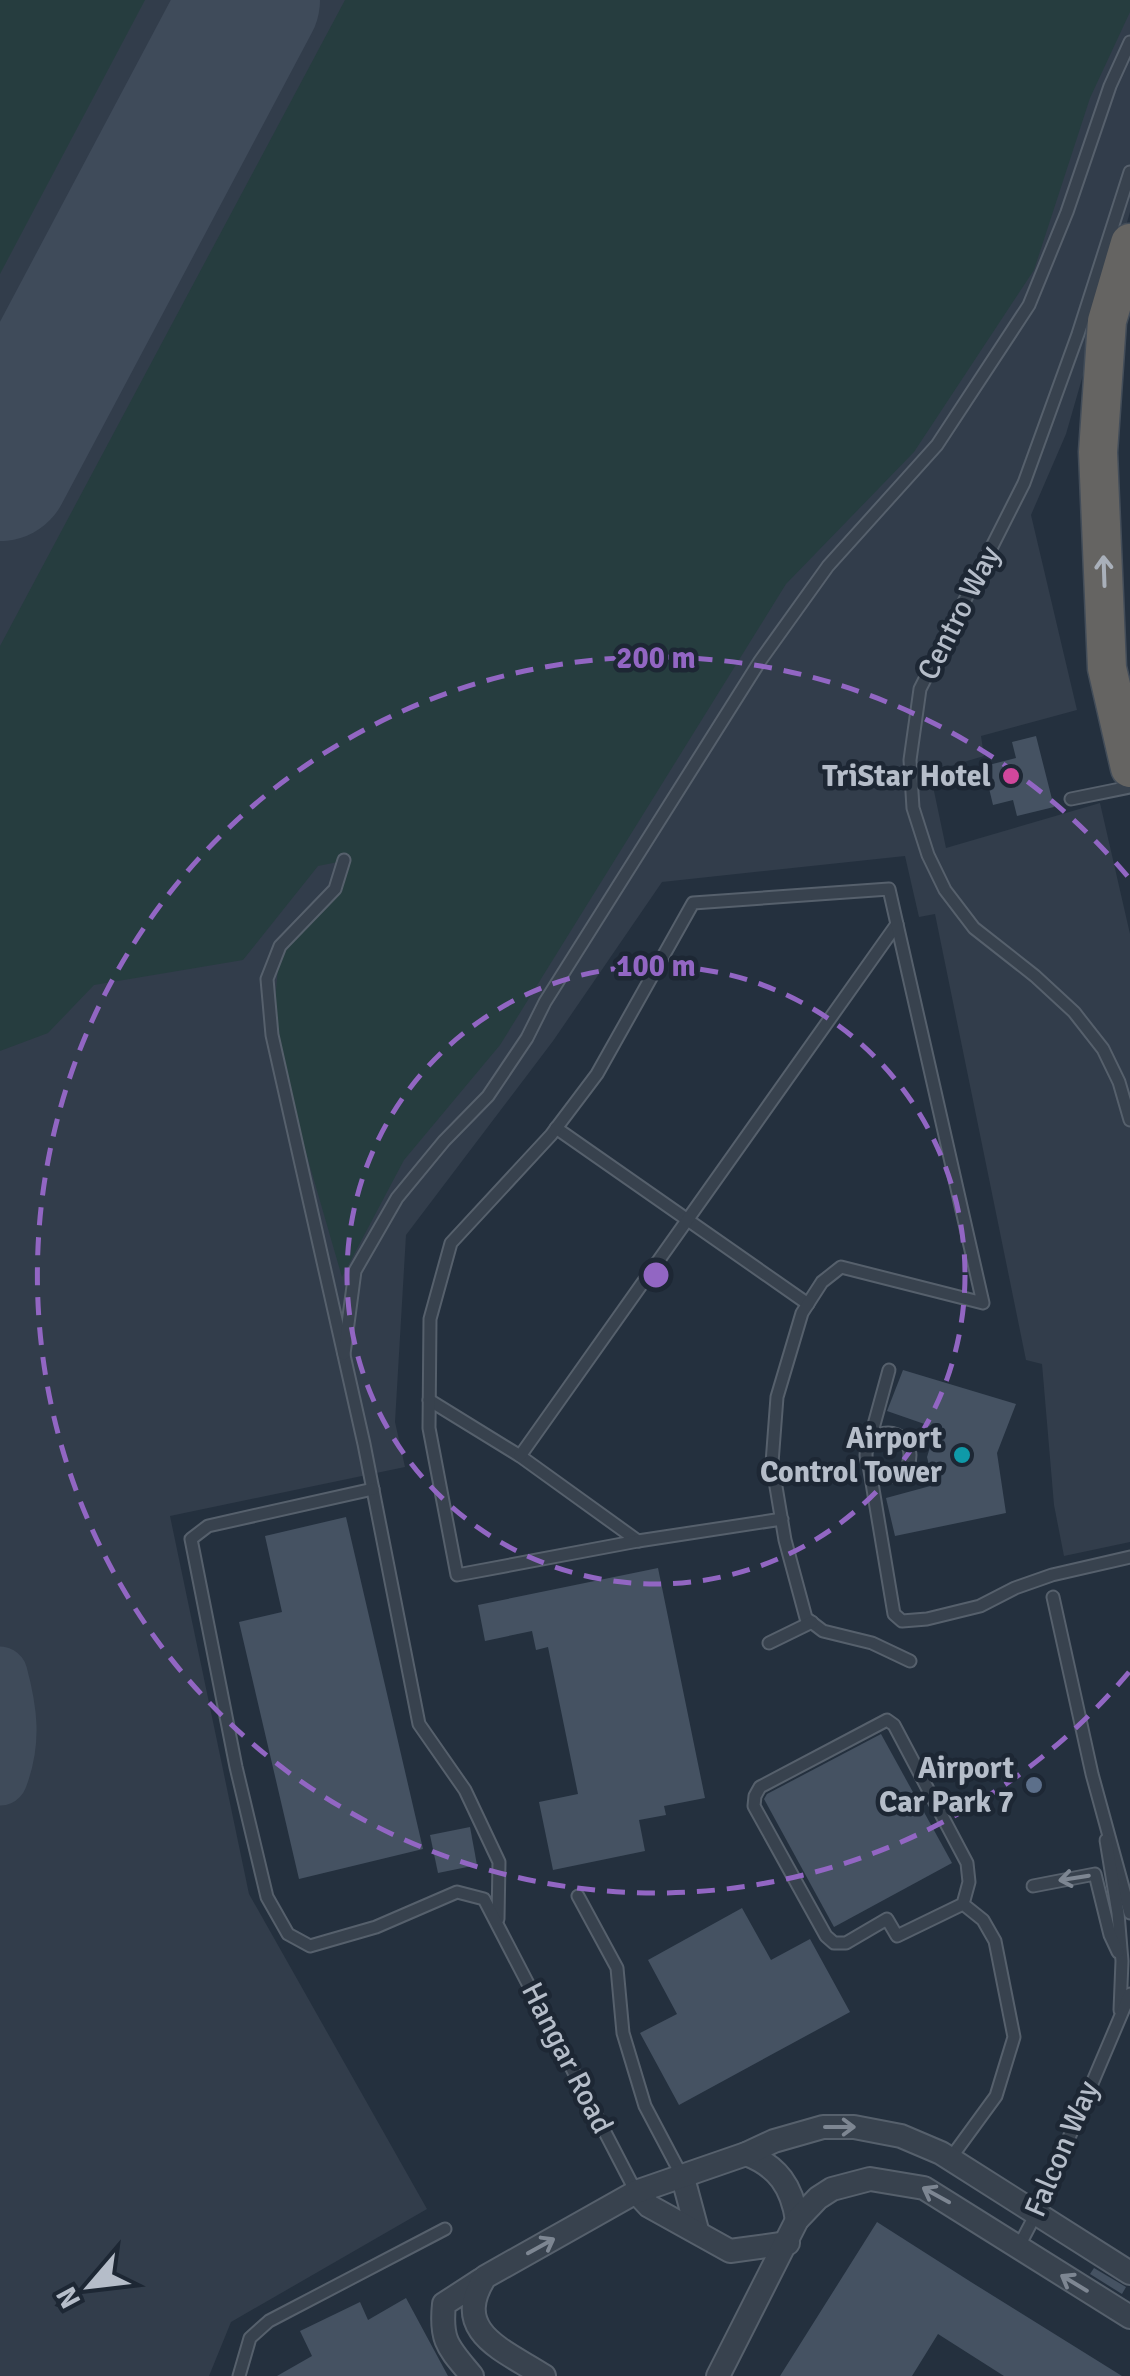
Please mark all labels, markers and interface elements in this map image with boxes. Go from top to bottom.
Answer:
street label: Centro Way [909,540,1009,686]
one-way arrow [1094,555,1113,587]
text: 200 m [616,640,696,677]
place label: TriStar Hotel [822,758,991,795]
marker: TriStar Hotel [1000,765,1022,787]
text: 100 m [616,948,696,985]
centre of rings [638,1257,674,1293]
place label: Airport Control Tower [760,1420,942,1491]
marker: Airport Control Tower [951,1444,973,1466]
place label: Airport Car Park 7 [879,1750,1014,1821]
marker: Airport Car Park 7 [1023,1774,1045,1796]
one-way arrow [1058,1869,1091,1887]
street label: Hangar Road [513,1976,621,2140]
street label: Falcon Way [1017,2075,1107,2223]
one-way arrow [824,2118,856,2136]
one-way arrow [922,2185,951,2205]
north arrow [40,2236,140,2336]
one-way arrow [526,2236,555,2256]
one-way arrow [1060,2272,1089,2293]
text: N [49,2281,88,2314]

